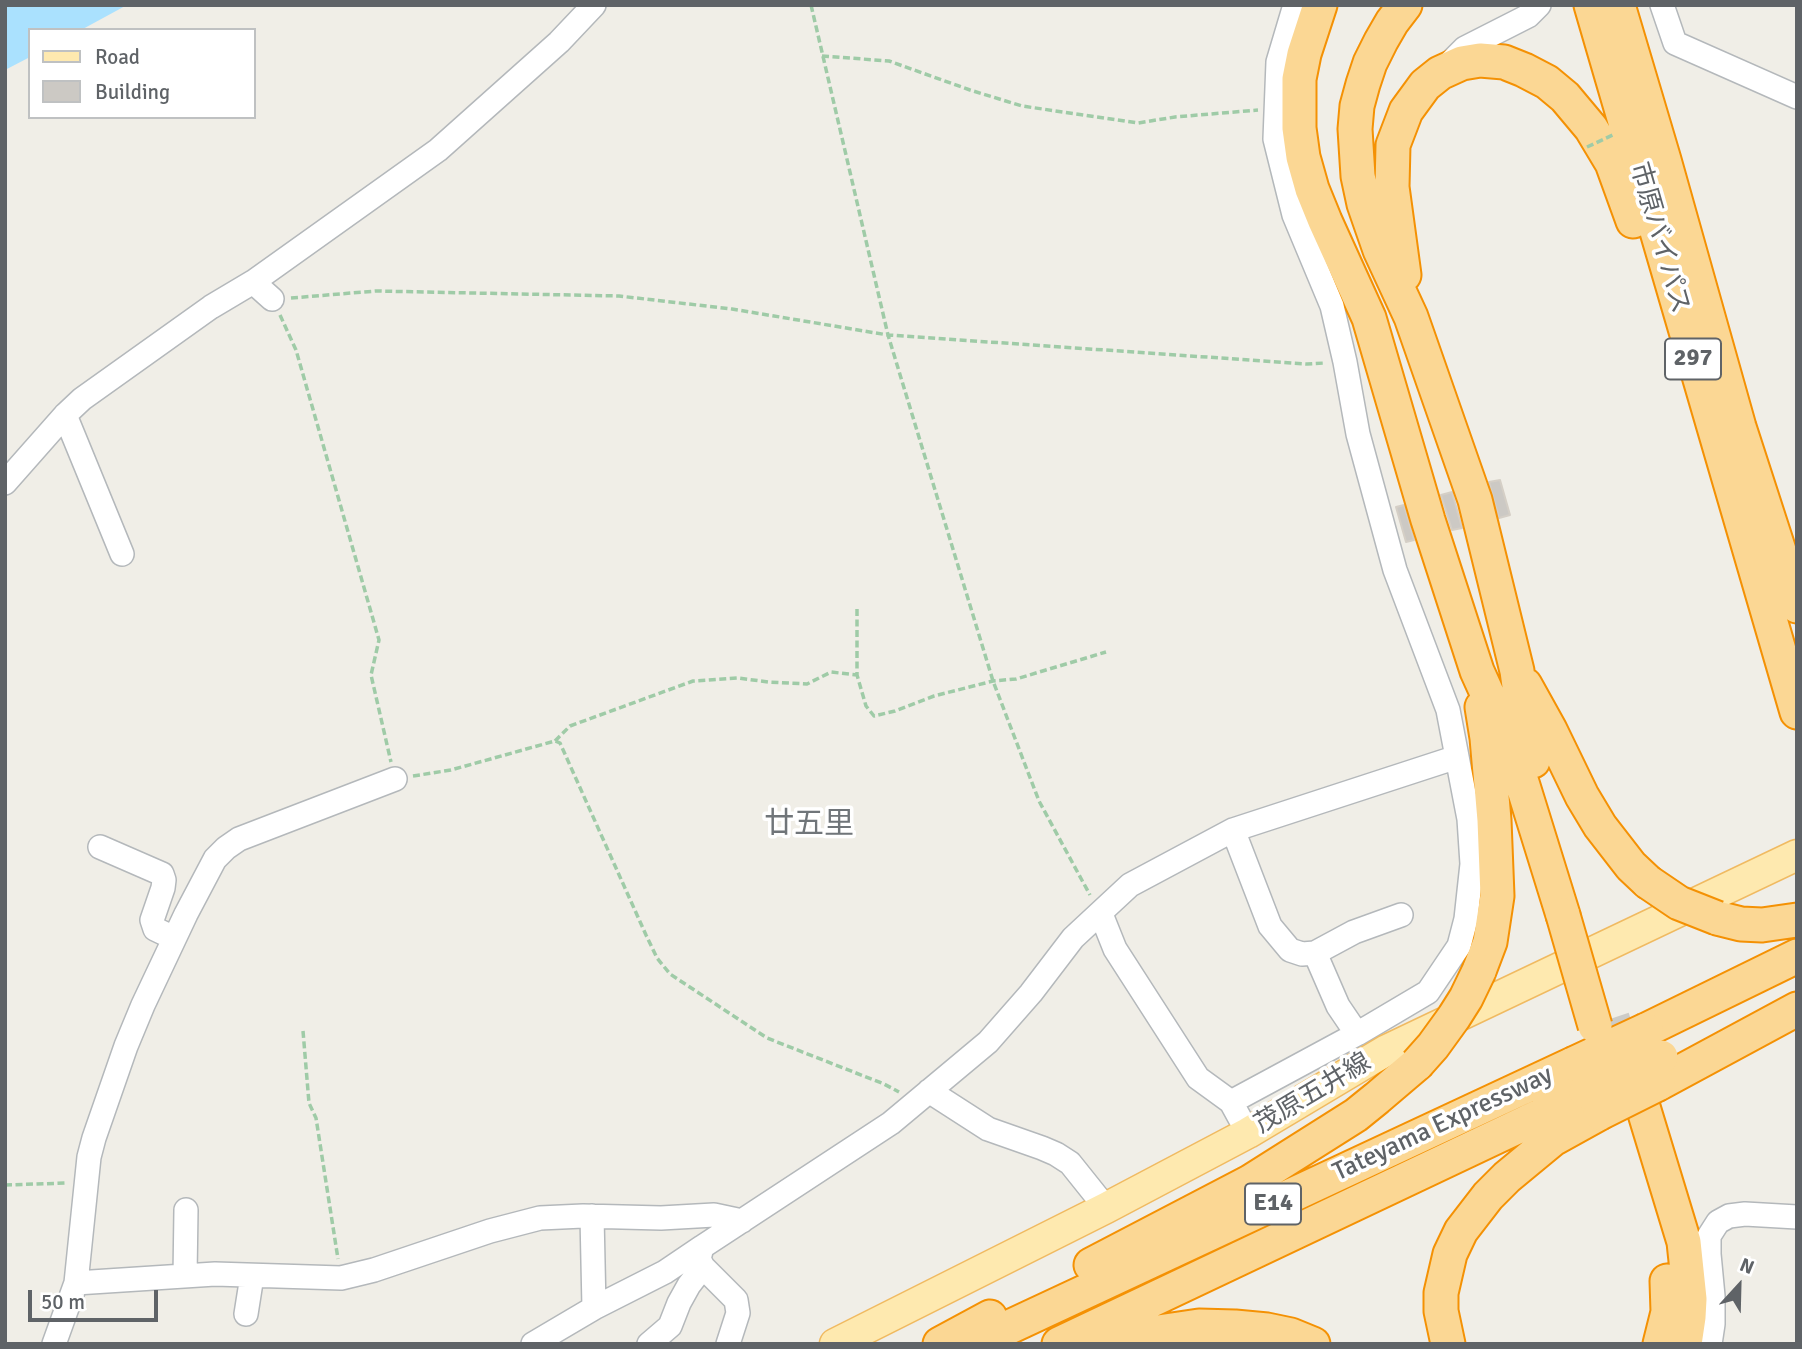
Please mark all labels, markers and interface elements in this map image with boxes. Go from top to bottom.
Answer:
legend [28,28,256,119]
text: Road [95,44,140,70]
text: Building [95,79,170,105]
street label: 市原バイパス [1623,159,1695,317]
road number: 297 [1665,338,1721,380]
district label: 廿五里 [764,807,854,843]
street label: 茂原五井線 [1249,1047,1377,1141]
street label: Tateyama Expressway [1328,1059,1558,1189]
road number: E14 [1245,1184,1301,1224]
north arrow [1704,1251,1774,1321]
text: N [1736,1253,1757,1280]
scale bar [32,1276,161,1320]
text: 50 m [41,1289,85,1315]

